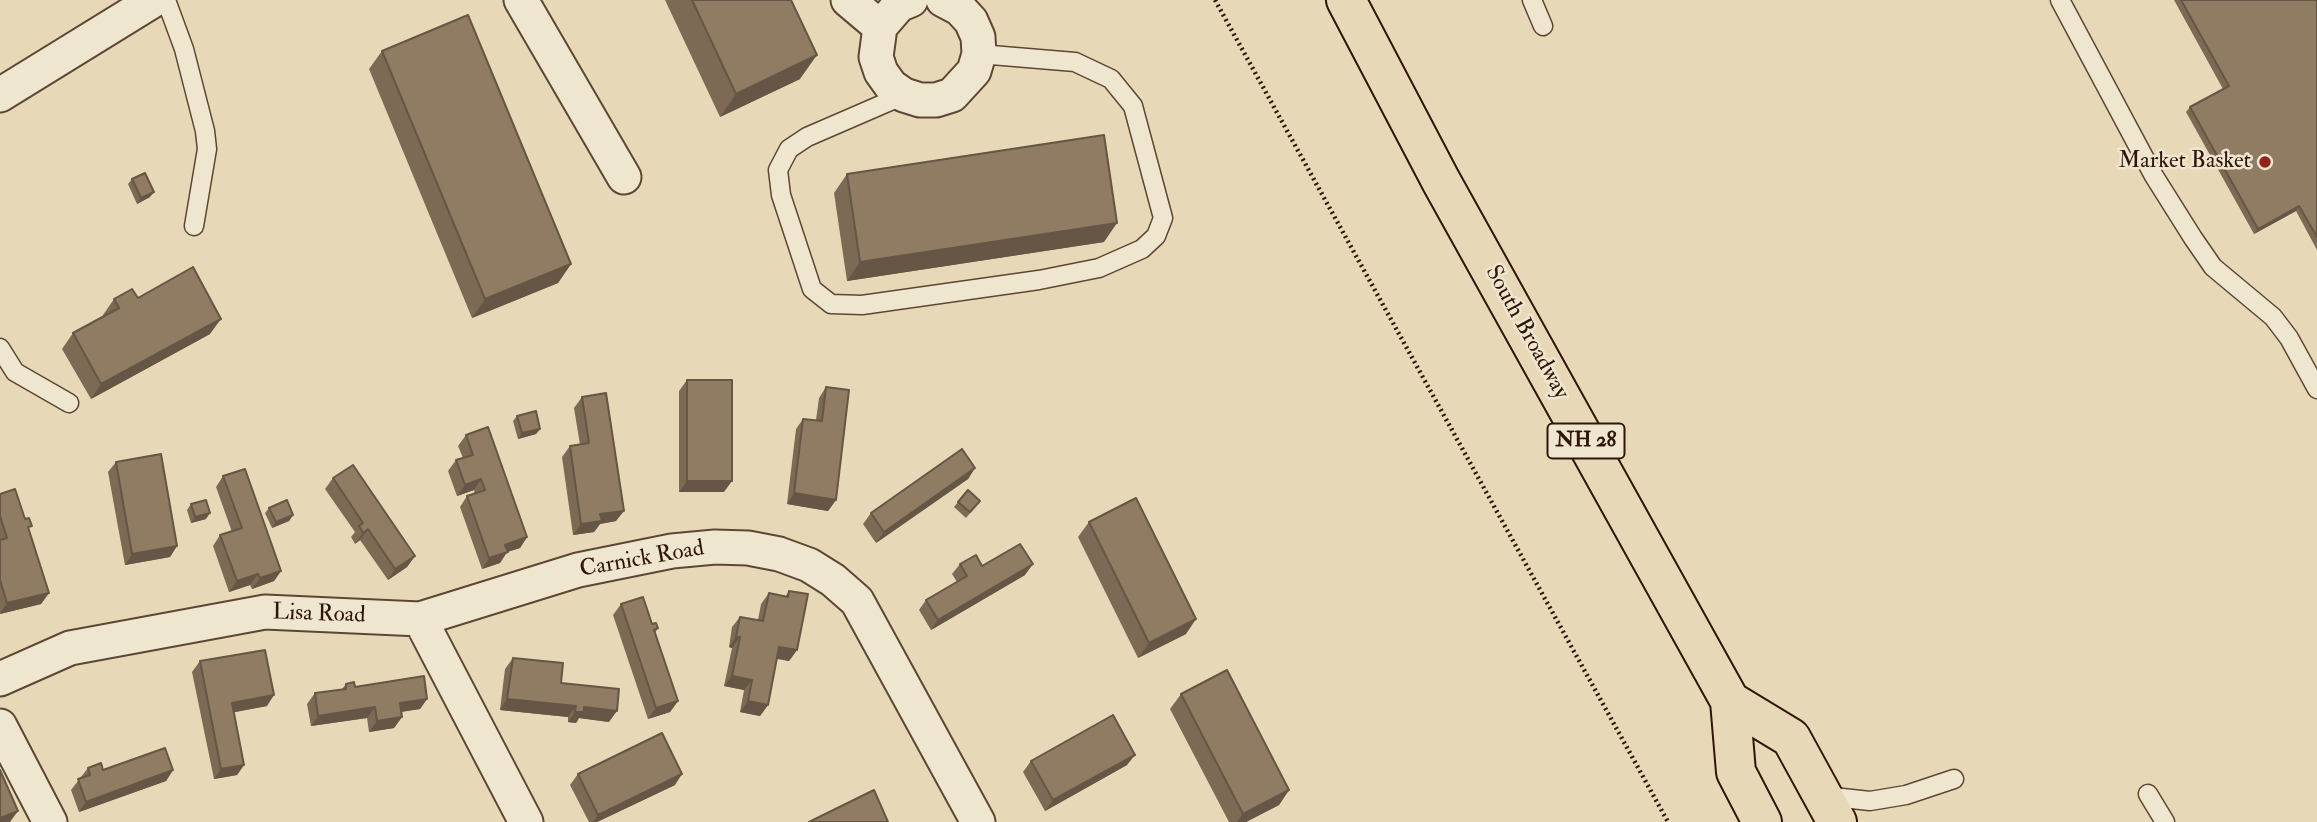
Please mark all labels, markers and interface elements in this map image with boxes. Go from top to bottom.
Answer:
place label: Market Basket [2118,148,2251,176]
marker: Market Basket [2257,154,2273,170]
street label: South Broadway [1478,261,1574,405]
road number: NH 28 [1548,424,1624,458]
street label: Carnick Road [578,535,706,585]
street label: Lisa Road [272,600,366,630]

